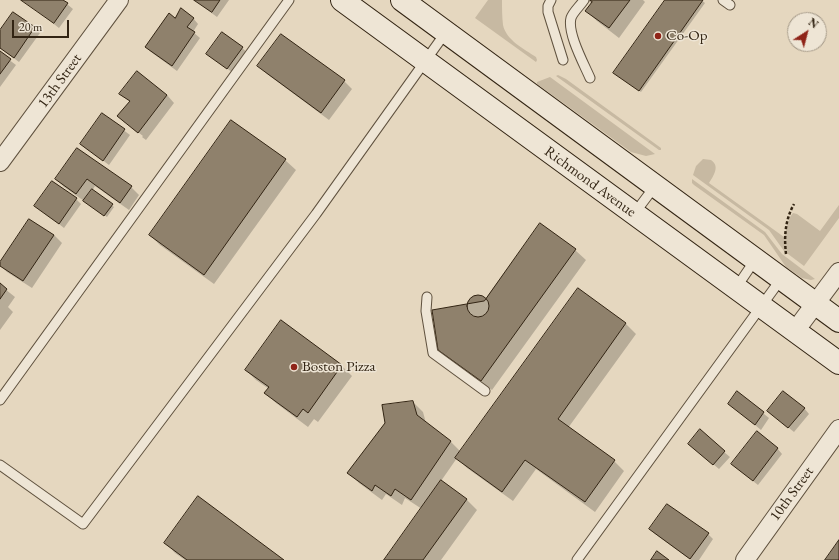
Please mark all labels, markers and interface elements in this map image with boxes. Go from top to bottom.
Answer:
scale bar [14,12,71,38]
north arrow [787,12,827,52]
text: N [806,15,821,31]
text: 20 m [19,19,42,35]
place label: Co-Op [666,27,707,45]
marker: Co-Op [653,31,663,41]
street label: 13th Street [34,50,86,112]
street label: Richmond Avenue [541,143,639,221]
place label: Boston Pizza [302,358,375,376]
marker: Boston Pizza [289,362,299,372]
street label: 10th Street [766,463,818,525]

